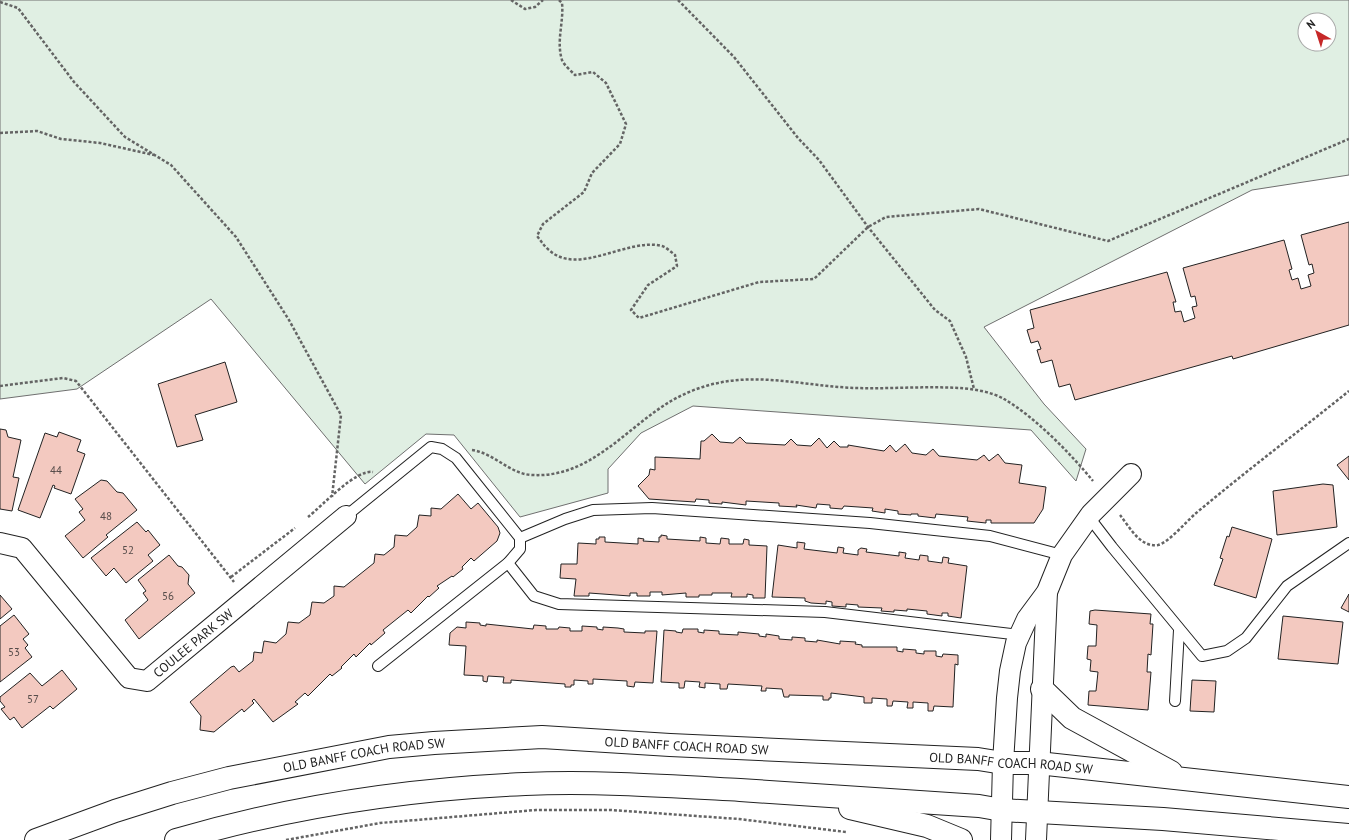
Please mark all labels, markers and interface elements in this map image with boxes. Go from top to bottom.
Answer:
north arrow [1297,12,1337,52]
text: N [1303,17,1318,32]
house number: 44 [50,463,62,477]
house number: 48 [100,509,112,523]
house number: 52 [122,543,134,557]
house number: 56 [162,589,174,603]
street label: COULEE PARK SW [150,605,237,681]
house number: 53 [8,645,20,659]
house number: 57 [27,692,39,706]
street label: OLD BANFF COACH ROAD SW [604,733,769,758]
street label: OLD BANFF COACH ROAD SW [282,734,446,776]
street label: OLD BANFF COACH ROAD SW [929,749,1094,778]

